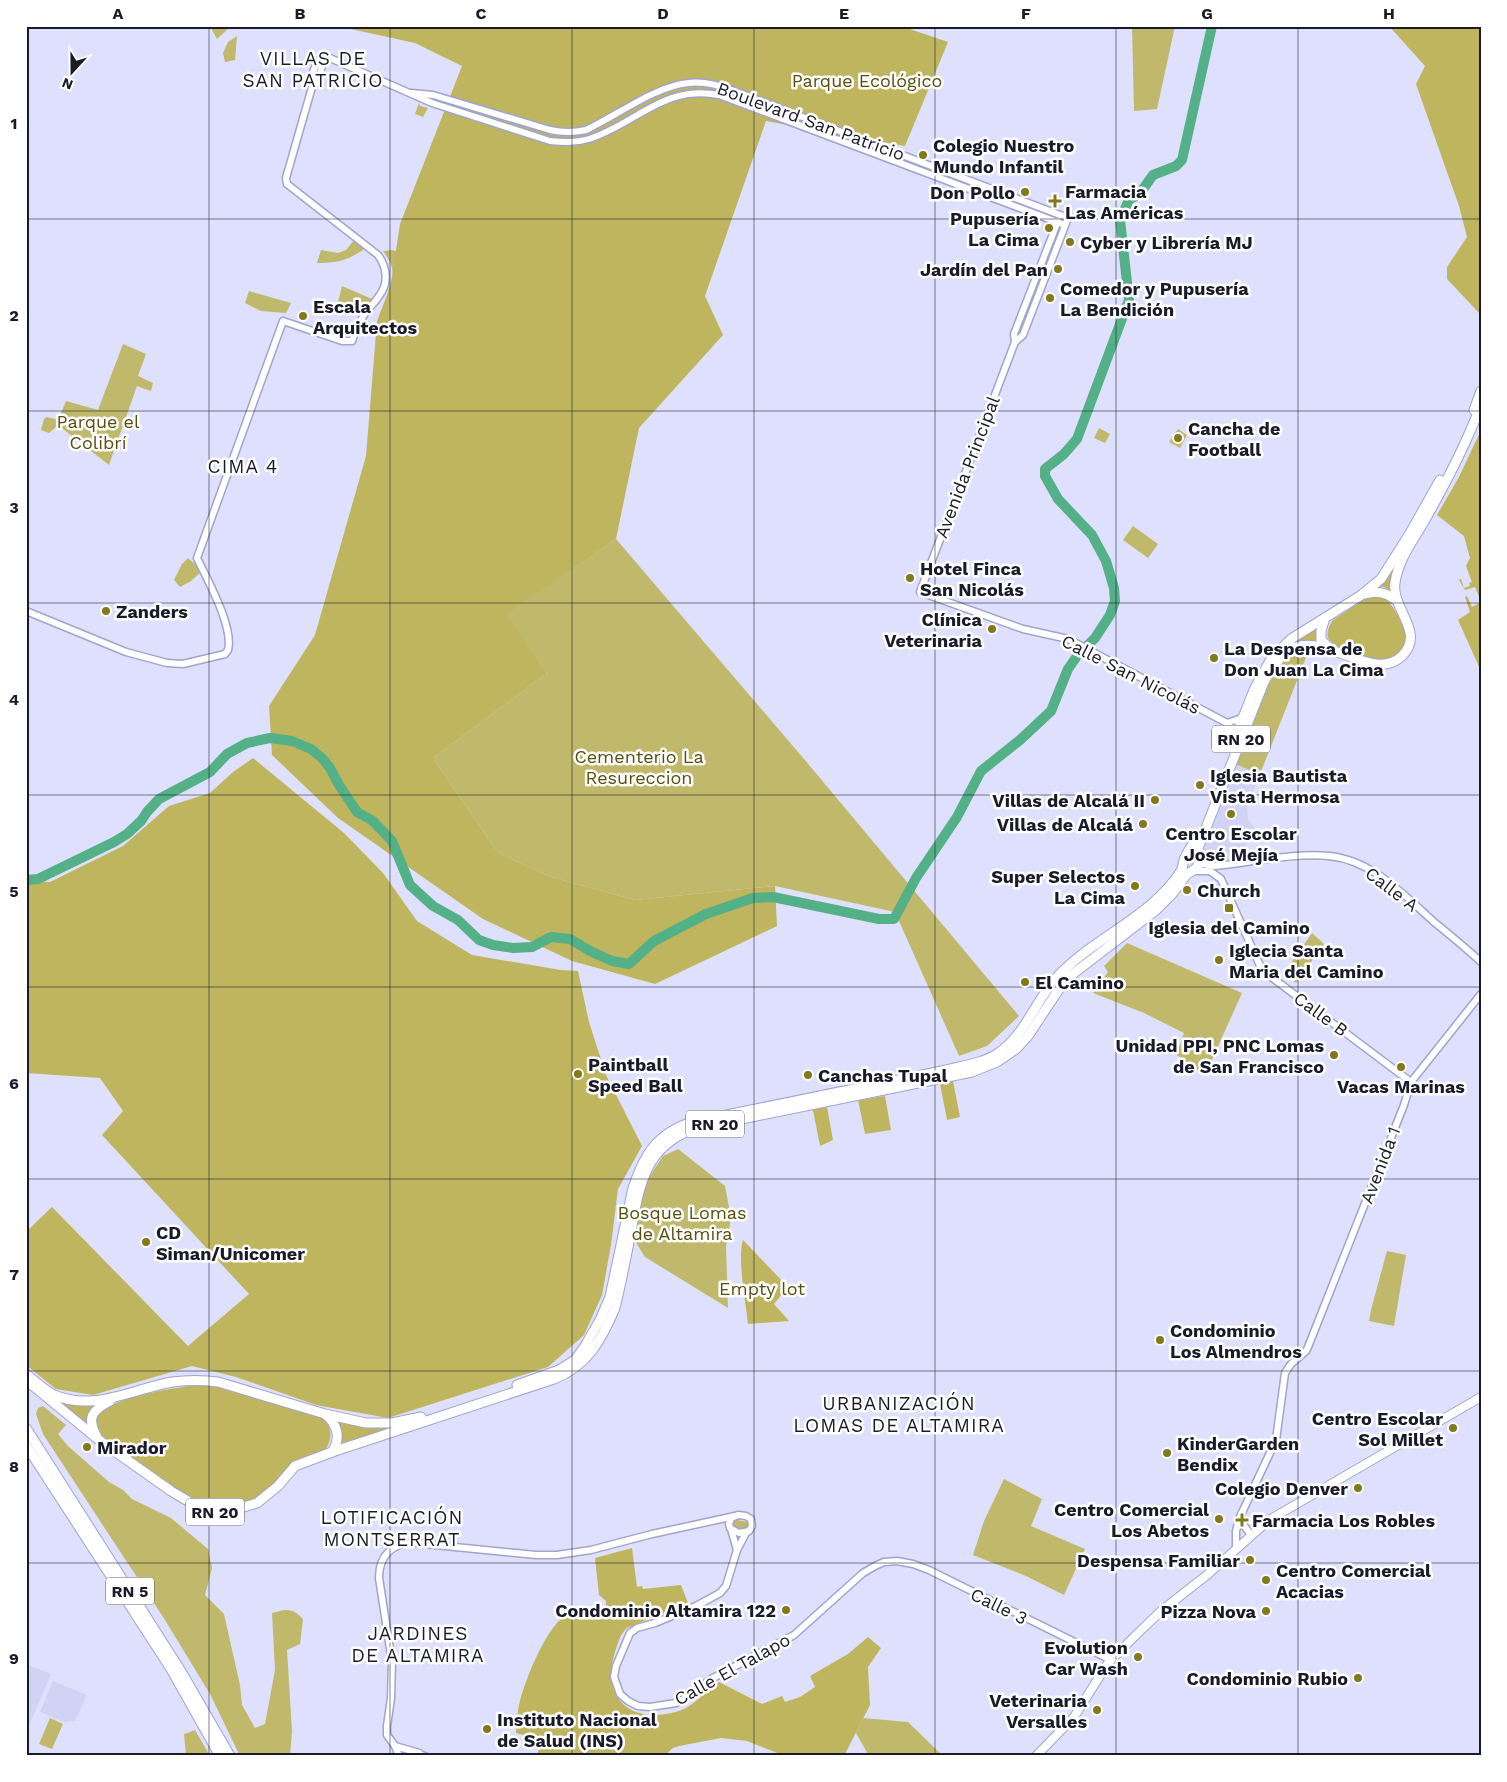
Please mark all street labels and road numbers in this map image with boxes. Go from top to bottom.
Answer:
street label: Boulevard San Patricio [714,77,908,165]
street label: Avenida Principal [930,393,1004,541]
street label: Calle San Nicolás [1058,630,1204,718]
road number: RN 20 [1212,726,1270,752]
street label: Calle A [1361,862,1423,916]
street label: Calle B [1290,987,1352,1041]
road number: RN 20 [686,1110,744,1138]
street label: Avenida 1 [1356,1124,1404,1206]
road number: RN 20 [186,1498,244,1525]
road number: RN 5 [106,1578,154,1604]
street label: Calle 3 [967,1583,1031,1629]
street label: Calle El Talapo [670,1629,794,1709]

